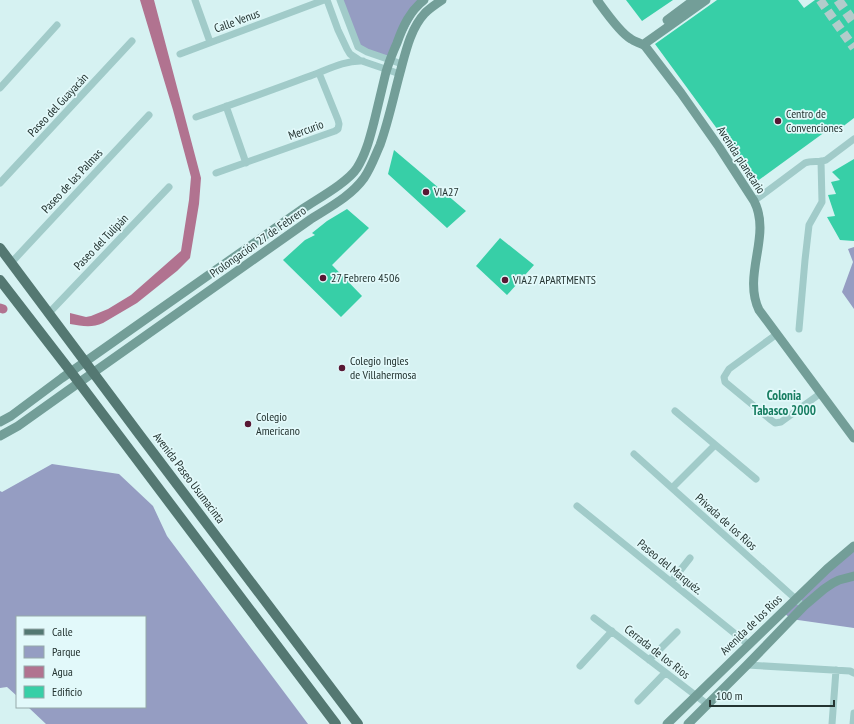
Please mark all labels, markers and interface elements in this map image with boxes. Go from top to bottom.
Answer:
street label: Calle Venus [212,5,262,36]
street label: Paseo del Guayacán [24,70,91,140]
place label: Centro de Convenciones [786,106,843,135]
street label: Mercurio [286,116,326,143]
marker: Centro de Convenciones [773,116,783,126]
street label: Avenida planetario [714,123,769,196]
street label: Paseo de las Palmas [38,145,105,216]
place label: VIA27 [433,184,459,199]
marker: VIA27 [421,187,431,197]
street label: Prolongación 27 de Febrero [207,203,309,280]
street label: Paseo del Tulipán [70,211,131,273]
place label: 27 Febrero 4506 [331,270,400,285]
place label: VIA27 APARTMENTS [512,272,596,287]
marker: 27 Febrero 4506 [318,273,328,283]
marker: VIA27 APARTMENTS [500,275,510,285]
place label: Colegio Ingles de Villahermosa [350,353,417,382]
marker: Colegio Ingles de Villahermosa [337,363,347,373]
district label: Colonia Tabasco 2000 [752,387,816,419]
place label: Colegio Americano [256,409,300,438]
marker: Colegio Americano [243,419,253,429]
street label: Avenida Paseo Usumacinta [150,429,229,526]
street label: Privada de los Rios [692,490,760,553]
street label: Paseo del Marquéz. [635,536,706,597]
street label: Avenida de los Rios [717,591,785,658]
legend [16,616,146,708]
street label: Cerrada de los Rios [622,621,693,682]
text: Calle [52,624,73,639]
text: Parque [52,644,81,659]
text: Agua [52,664,73,679]
scale bar [710,682,834,708]
text: Edificio [52,684,82,699]
text: 100 m [716,688,743,703]

